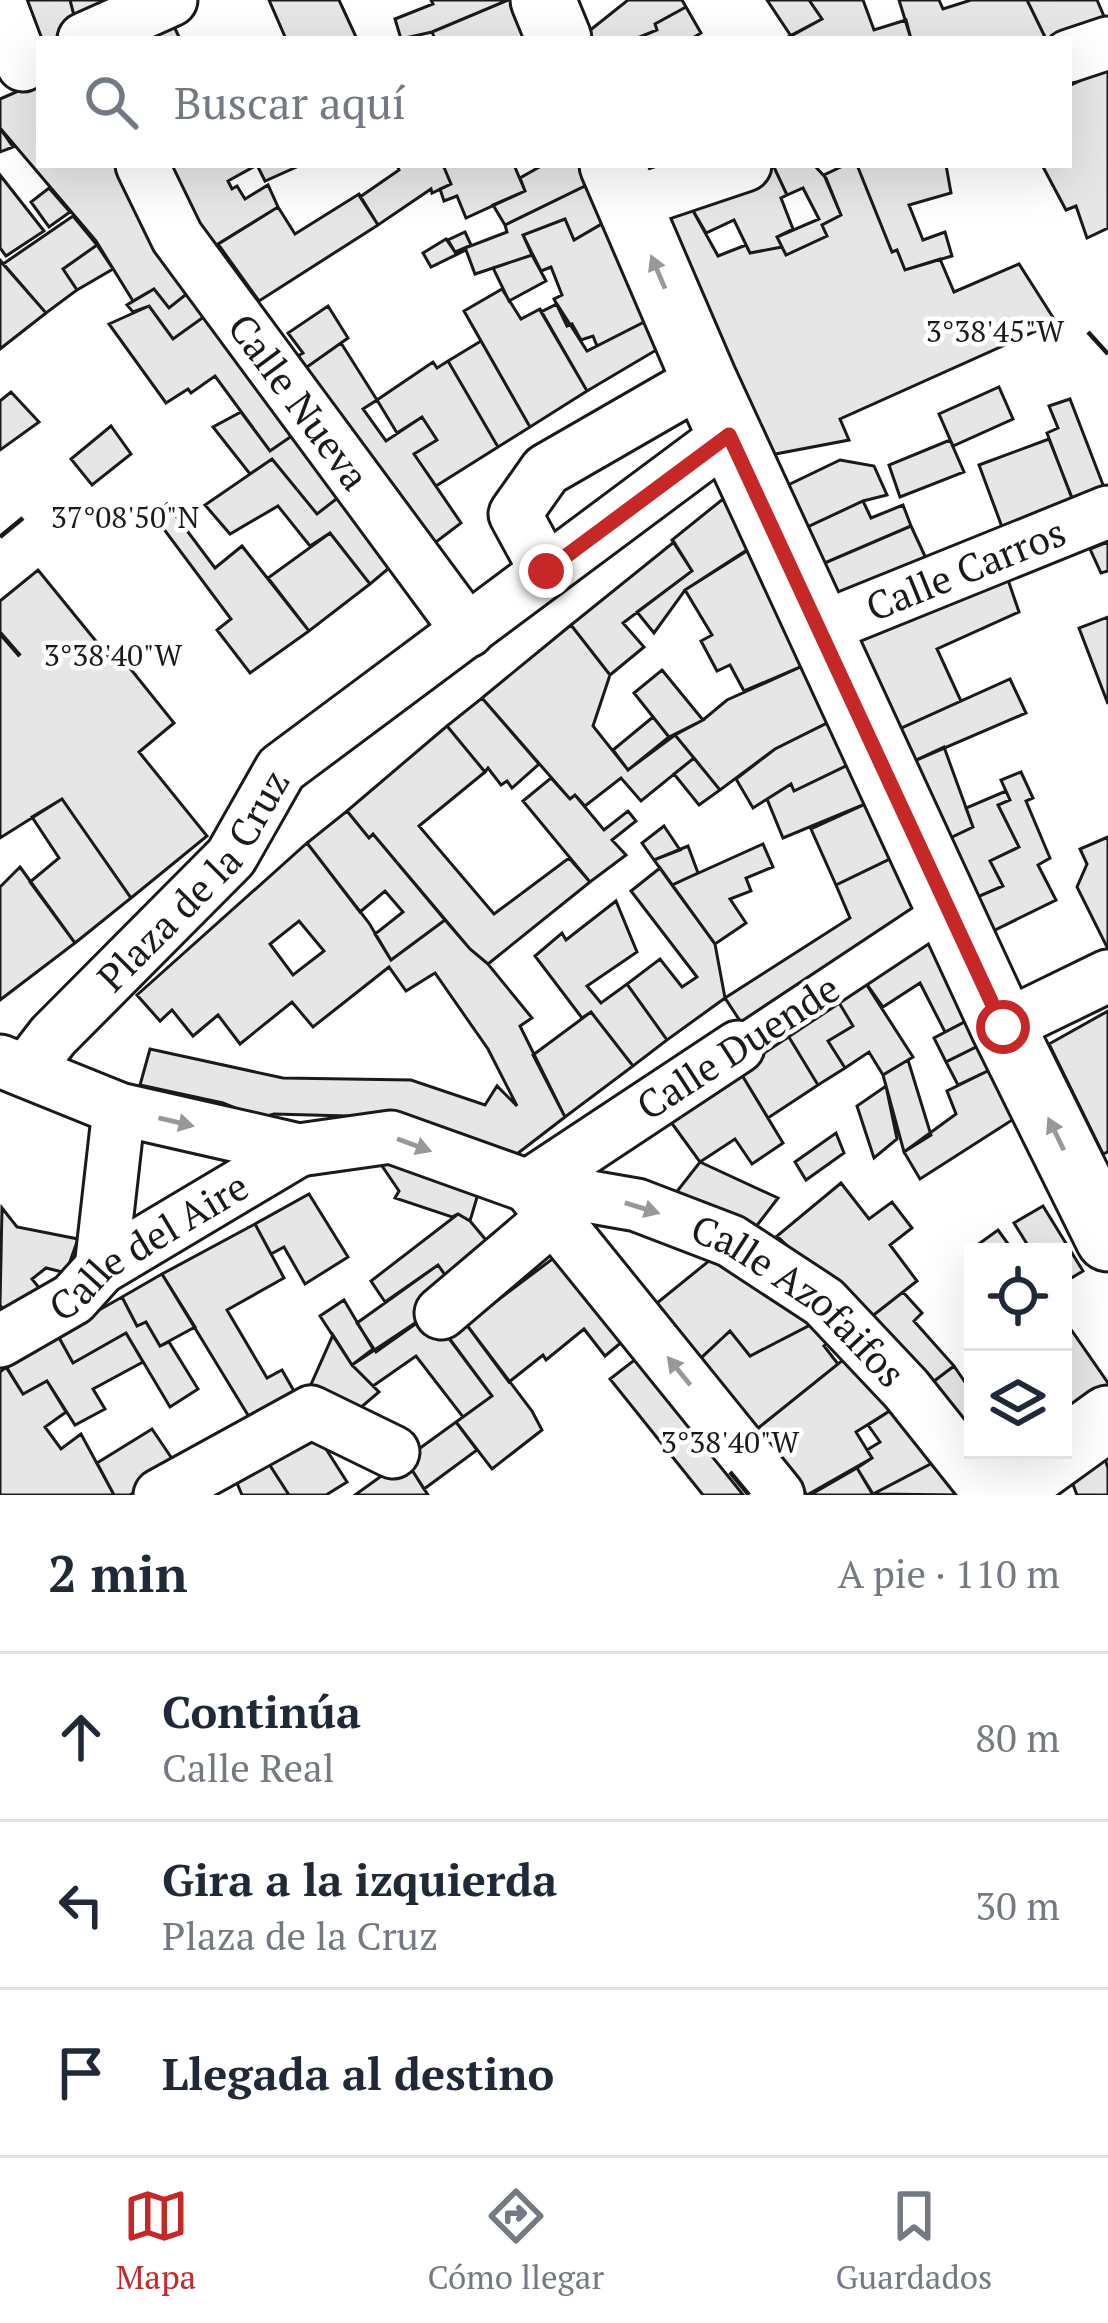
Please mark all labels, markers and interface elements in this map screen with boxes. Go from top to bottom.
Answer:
search box [36,36,1072,168]
icon: search [78,69,144,135]
text: Buscar aquí [174,72,406,132]
one-way arrow [648,254,667,290]
street label: Calle Nueva [217,303,382,500]
text: 3°38'45"W [926,311,1065,351]
text: 37°08'50"N [51,497,199,537]
street label: Calle Carros [858,505,1073,632]
route end [519,544,573,598]
text: 3°38'40"W [44,635,183,675]
street label: Plaza de la Cruz [85,760,300,1002]
street label: Calle Duende [626,961,849,1131]
route start [976,1000,1030,1054]
one-way arrow [157,1113,194,1132]
one-way arrow [1046,1117,1066,1152]
one-way arrow [396,1137,432,1155]
street label: Calle del Aire [39,1159,257,1332]
one-way arrow [624,1200,661,1218]
street label: Calle Azofaifos [684,1201,918,1398]
map controls [964,1243,1072,1459]
button: locate [964,1243,1072,1351]
button: layers [964,1351,1072,1459]
one-way arrow [667,1355,692,1386]
text: 3°38'40"W [661,1422,800,1462]
text: 2 min [48,1539,188,1607]
text: A pie · 110 m [837,1547,1060,1599]
text: Continúa [162,1681,361,1741]
icon: ahead [48,1704,114,1770]
text: 80 m [975,1711,1060,1763]
text: Calle Real [162,1741,335,1793]
text: Gira a la izquierda [162,1849,557,1909]
icon: left [48,1872,114,1938]
text: 30 m [975,1879,1060,1931]
text: Plaza de la Cruz [162,1909,438,1961]
icon: arrive [48,2040,114,2106]
text: Llegada al destino [162,2043,554,2103]
tab: Mapa [116,2183,196,2298]
tab: Cómo llegar [428,2183,604,2298]
tab: Guardados [835,2183,992,2298]

